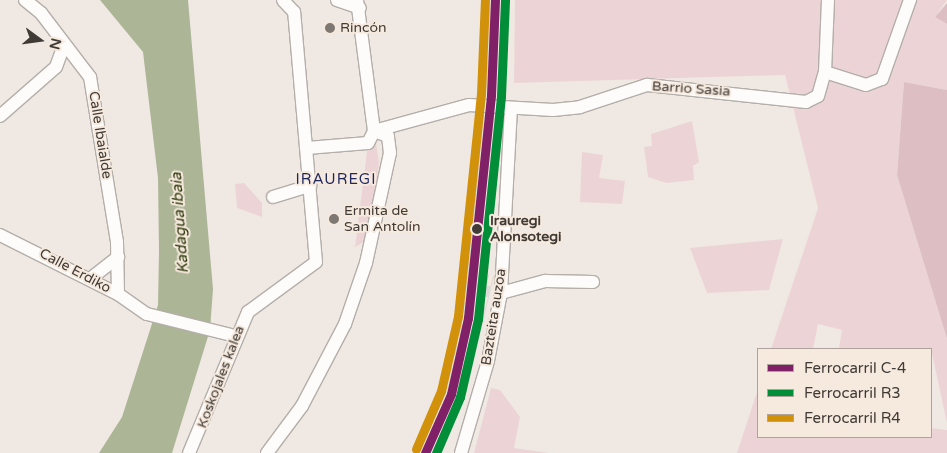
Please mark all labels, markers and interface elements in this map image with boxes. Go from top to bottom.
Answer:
north arrow [15,15,65,65]
place label: Rincón [340,20,386,36]
marker: Rincón [324,22,336,34]
text: N [45,36,65,51]
street label: Barrio Sasia [651,78,731,100]
street label: Calle Ibaialde [85,90,115,180]
district label: IRAUREGI [294,171,378,189]
water label: Kadagua ibaia [167,172,193,274]
place label: Ermita de San Antolín [344,203,421,236]
marker: Ermita de San Antolín [328,213,340,225]
place label: Irauregi Alonsotegi [490,213,562,246]
marker: Irauregi Alonsotegi [468,220,486,238]
street label: Calle Erdiko [36,245,114,297]
street label: Bazteita auzoa [478,267,510,367]
street label: Koskojales kalea [194,323,248,431]
legend [757,348,932,438]
text: Ferrocarril C-4 [804,359,906,377]
text: Ferrocarril R3 [804,384,901,402]
text: Ferrocarril R4 [804,409,901,427]

